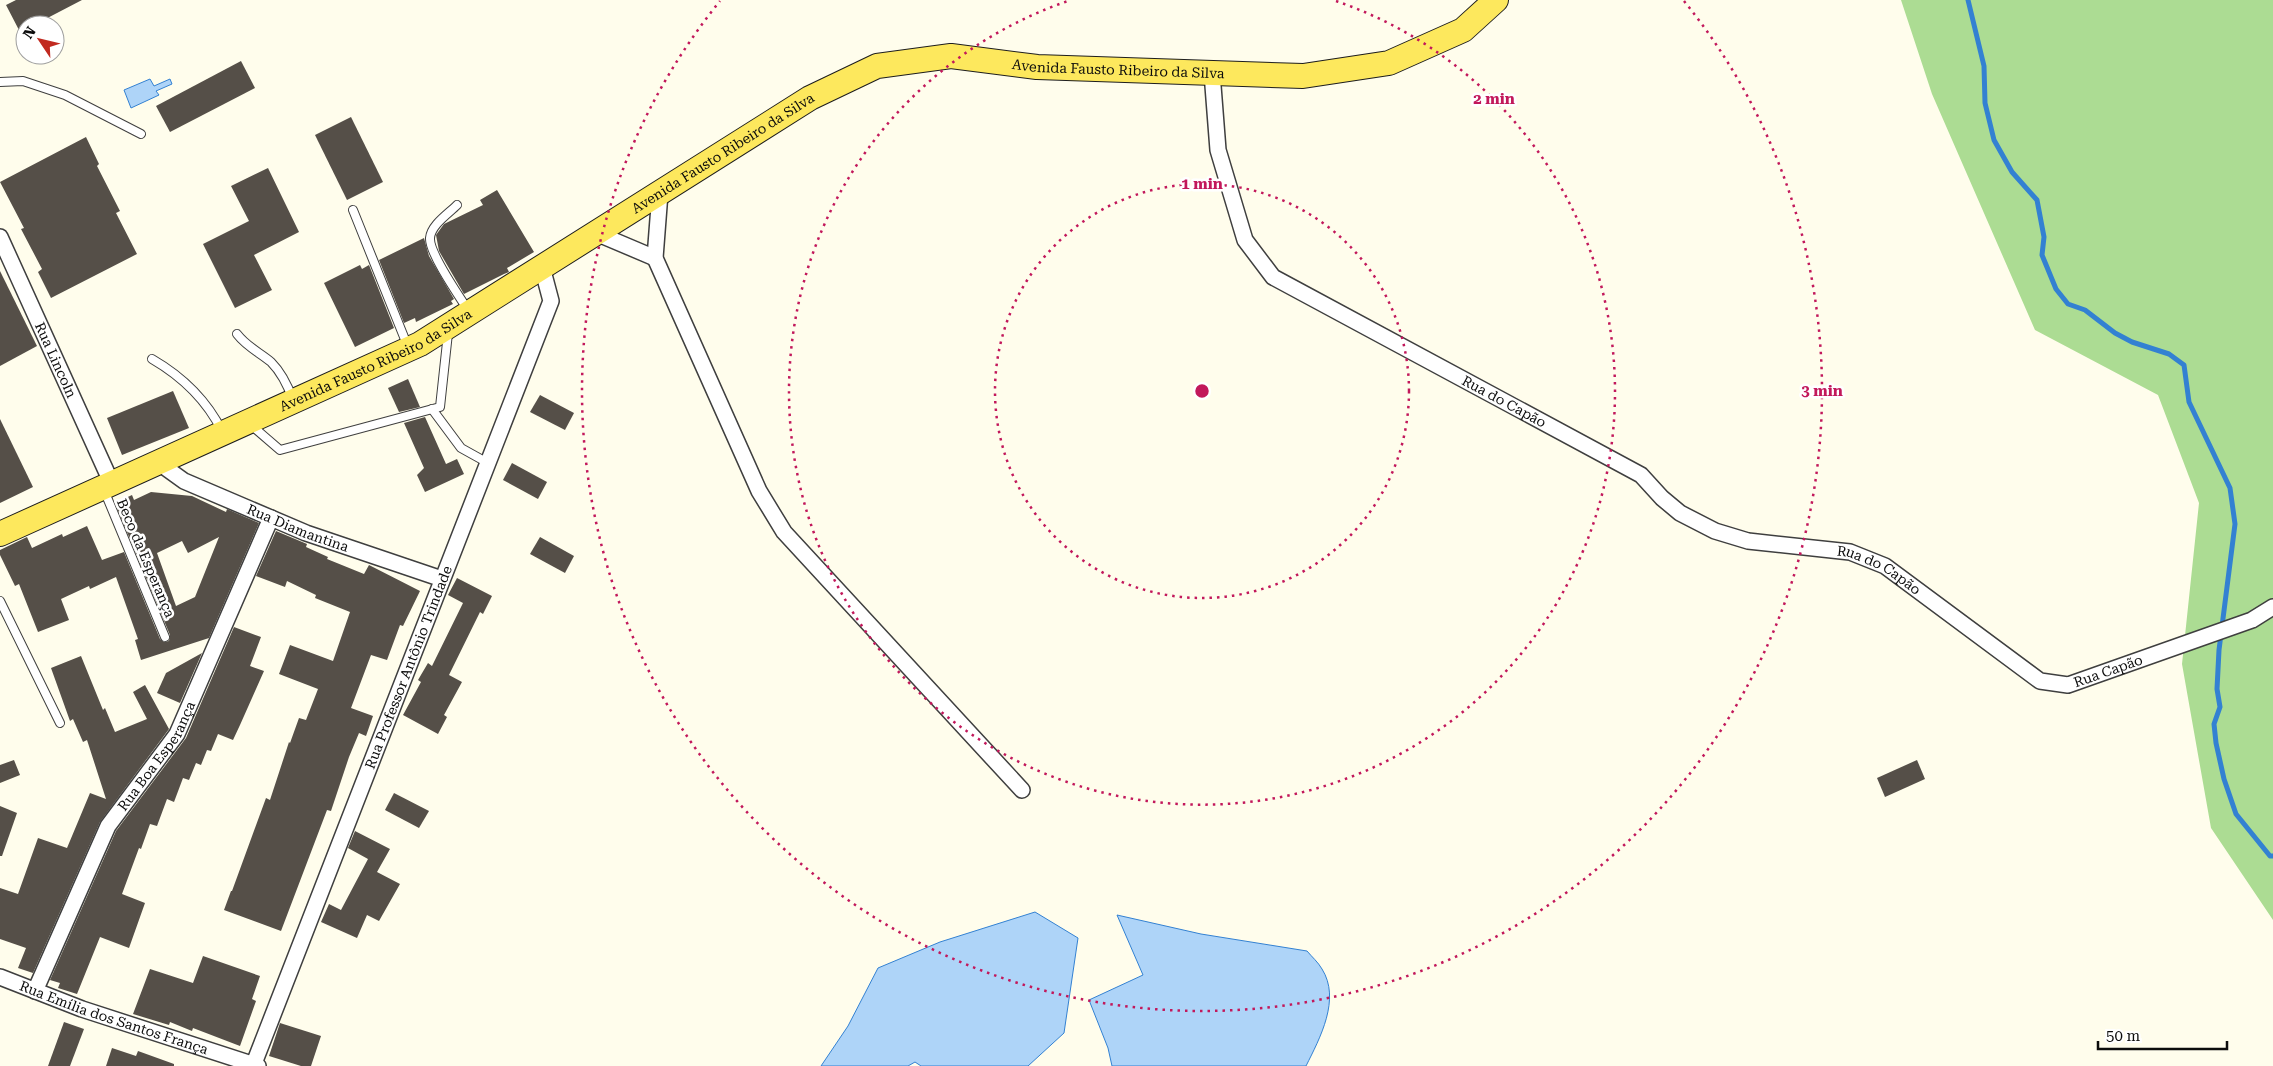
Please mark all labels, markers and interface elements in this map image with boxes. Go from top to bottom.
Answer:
north arrow [15,15,65,65]
text: N [20,23,39,42]
street label: Avenida Fausto Ribeiro da Silva [1011,56,1225,81]
street label: Avenida Fausto Ribeiro da Silva [629,89,817,216]
text: 2 min [1473,90,1515,108]
text: 1 min [1181,175,1223,193]
street label: Avenida Fausto Ribeiro da Silva [277,305,475,414]
street label: Rua Lincoln [32,320,80,400]
street label: Rua do Capão [1459,372,1549,430]
centre of rings [1193,382,1211,400]
text: 3 min [1801,382,1843,400]
street label: Beco da Esperança [114,496,178,620]
street label: Rua Diamantina [245,501,351,555]
street label: Rua do Capão [1836,543,1924,598]
street label: Rua Professor Antônio Trindade [362,563,455,771]
street label: Rua Capão [2071,651,2145,690]
street label: Rua Boa Esperança [114,698,198,814]
street label: Rua Emília dos Santos França [17,977,211,1057]
scale bar [2098,1018,2227,1050]
text: 50 m [2106,1027,2141,1045]

